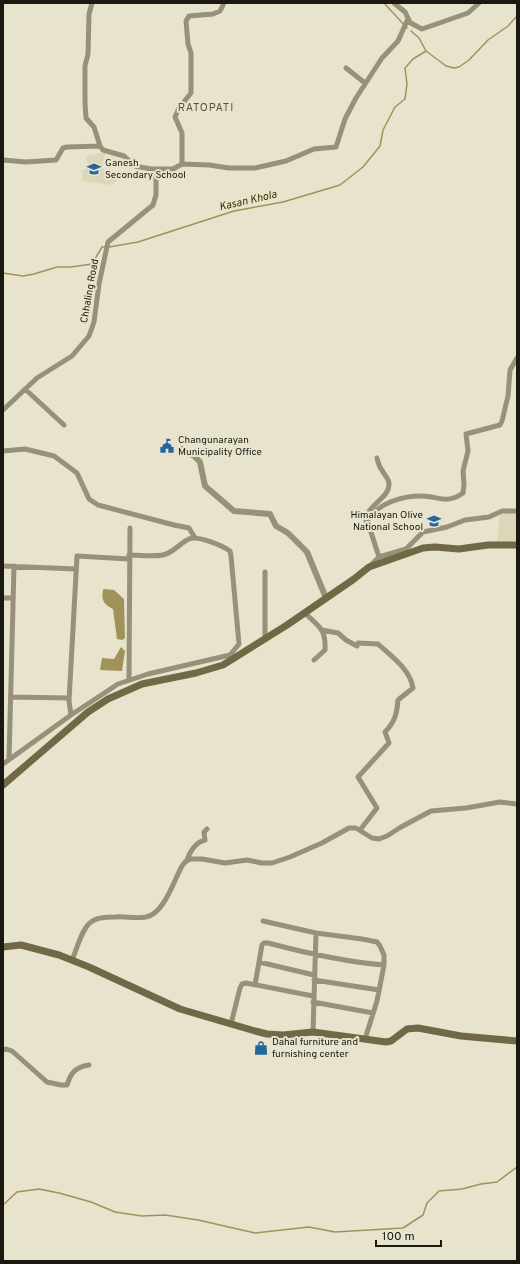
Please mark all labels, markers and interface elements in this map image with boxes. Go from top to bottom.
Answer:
district label: RATOPATI [178,101,234,115]
place label: Ganesh Secondary School [105,157,186,182]
school or university icon: Ganesh Secondary School [86,161,102,177]
water label: Kasan Khola [218,188,278,214]
street label: Chhaling Road [78,258,102,324]
place label: Changunarayan Municipality Office [178,434,262,459]
public building icon: Changunarayan Municipality Office [159,438,175,454]
place label: Himalayan Olive National School [350,509,423,534]
school or university icon: Himalayan Olive National School [426,513,442,529]
place label: Dahal furniture and furnishing center [272,1036,358,1061]
shop icon: Dahal furniture and furnishing center [253,1040,269,1056]
scale bar [376,1222,441,1248]
text: 100 m [382,1229,415,1245]

